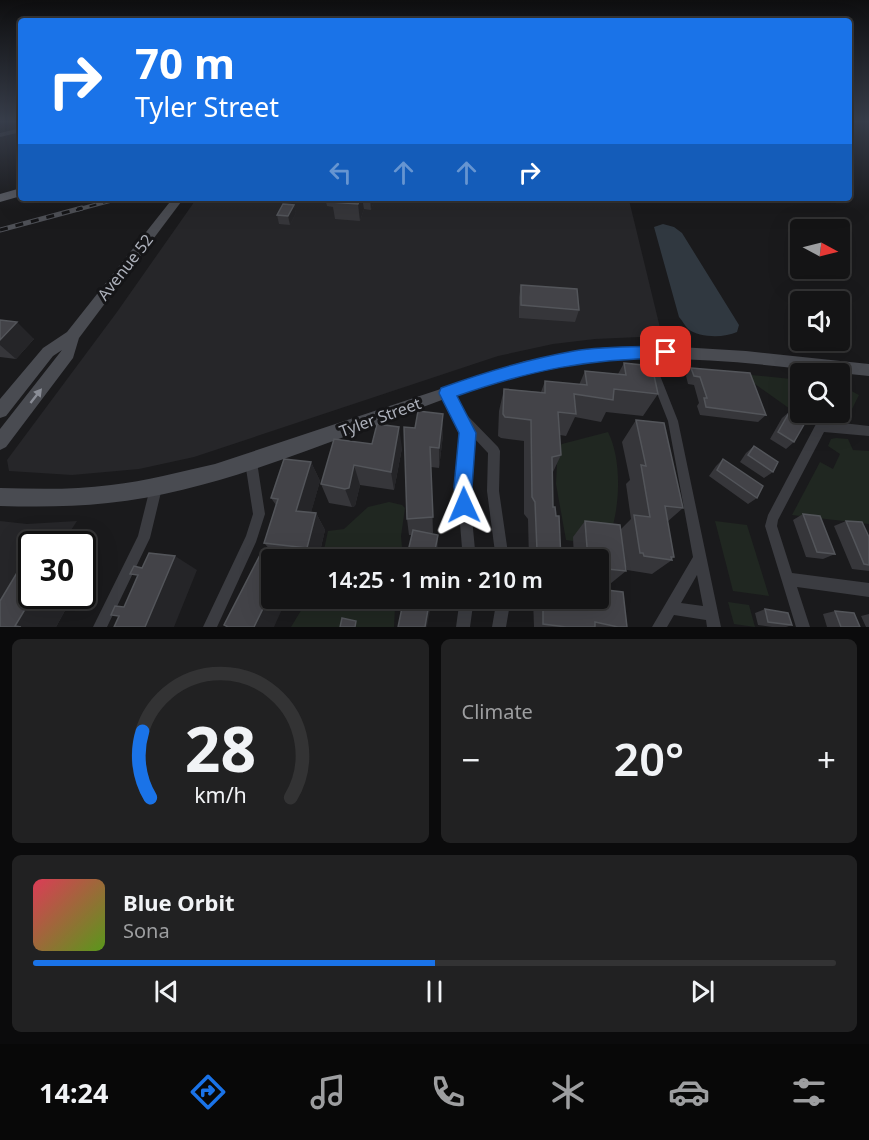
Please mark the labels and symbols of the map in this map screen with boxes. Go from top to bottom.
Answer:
north arrow [790,219,850,279]
street label: Avenue 52 [92,229,158,305]
pin [640,326,691,377]
one-way arrow [29,388,41,403]
street label: Tyler Street [336,392,424,442]
position arrow [432,473,496,537]
speed limit sign: 30 [18,531,96,609]

